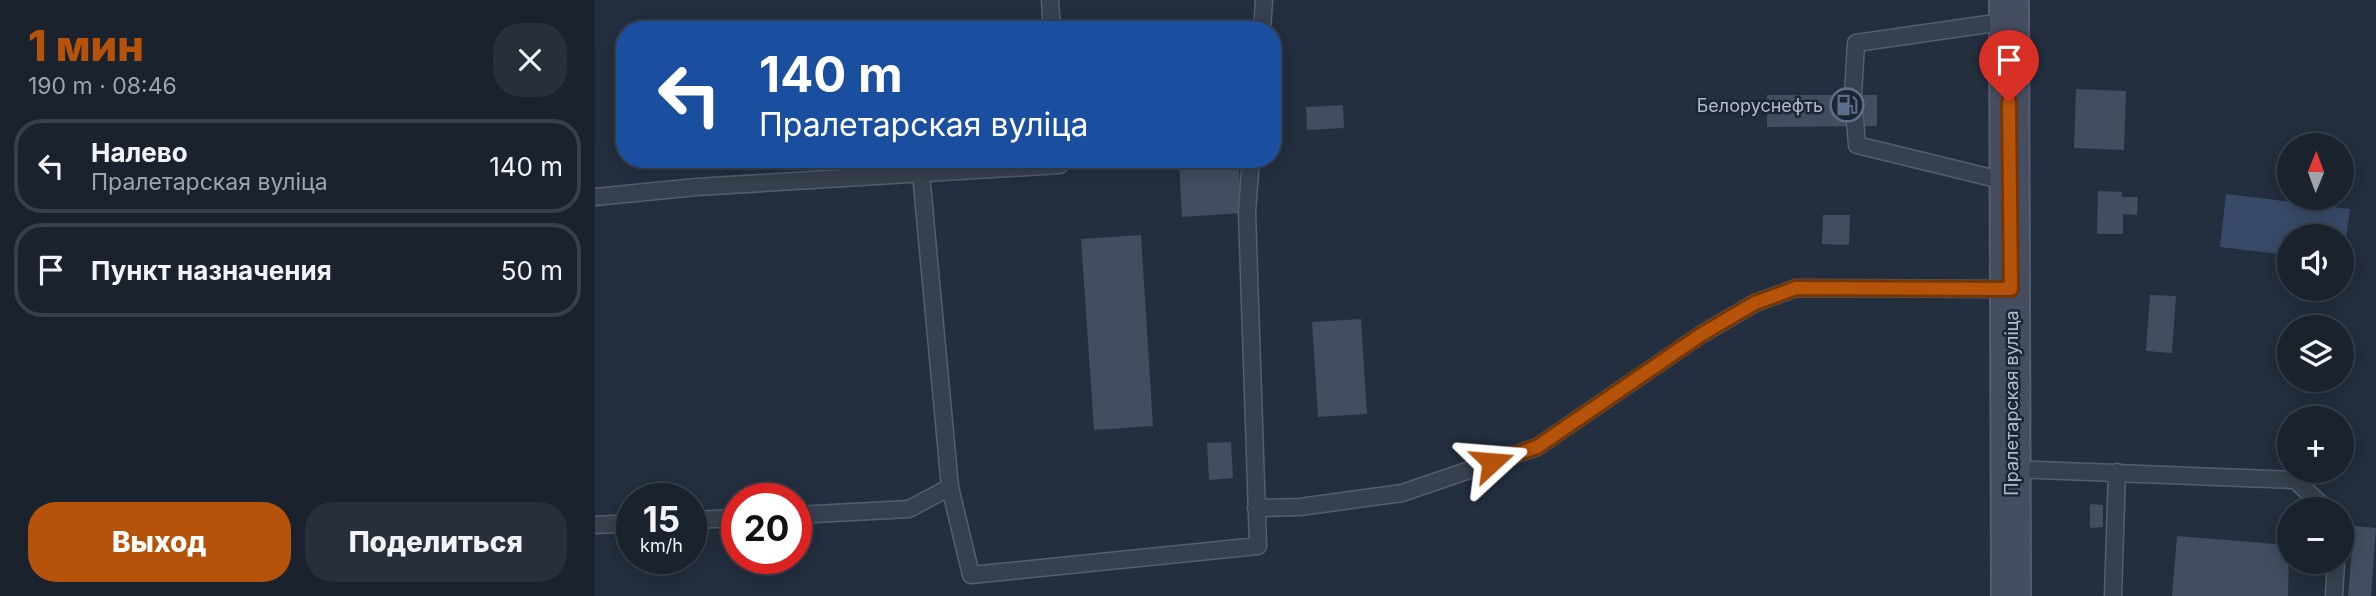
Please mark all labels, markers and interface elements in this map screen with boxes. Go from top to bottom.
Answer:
text: 1 мин [28,20,144,71]
button: close [493,23,567,97]
pin [1979,30,2039,102]
icon: arrive [1990,41,2028,79]
text: 140 m [759,45,903,104]
icon: left [644,49,735,140]
text: 190 m · 08:46 [28,72,177,100]
fuel station icon: Белоруснефть [1828,86,1866,124]
place label: Белоруснефть [1697,95,1823,116]
text: Пралетарская вуліца [759,105,1088,144]
north arrow [2277,133,2354,210]
map controls [2277,133,2354,574]
text: Налево [91,137,188,168]
icon: left [32,147,70,185]
text: 140 m [489,151,563,182]
text: Пралетарская вуліца [91,168,328,196]
button: sound [2277,224,2354,301]
icon: arrive [32,251,70,289]
text: Пункт назначения [91,255,332,286]
text: 50 m [501,255,563,286]
street label: Пралетарская вуліца [2001,310,2022,496]
button: layers [2277,315,2354,392]
button: + [2277,406,2354,483]
position arrow [1455,425,1529,499]
speed limit sign: 20 [721,483,812,574]
button: − [2277,497,2354,574]
text: 15 [643,498,680,540]
button: Выход [28,502,291,582]
button: Поделиться [305,502,567,582]
text: km/h [640,535,683,556]

